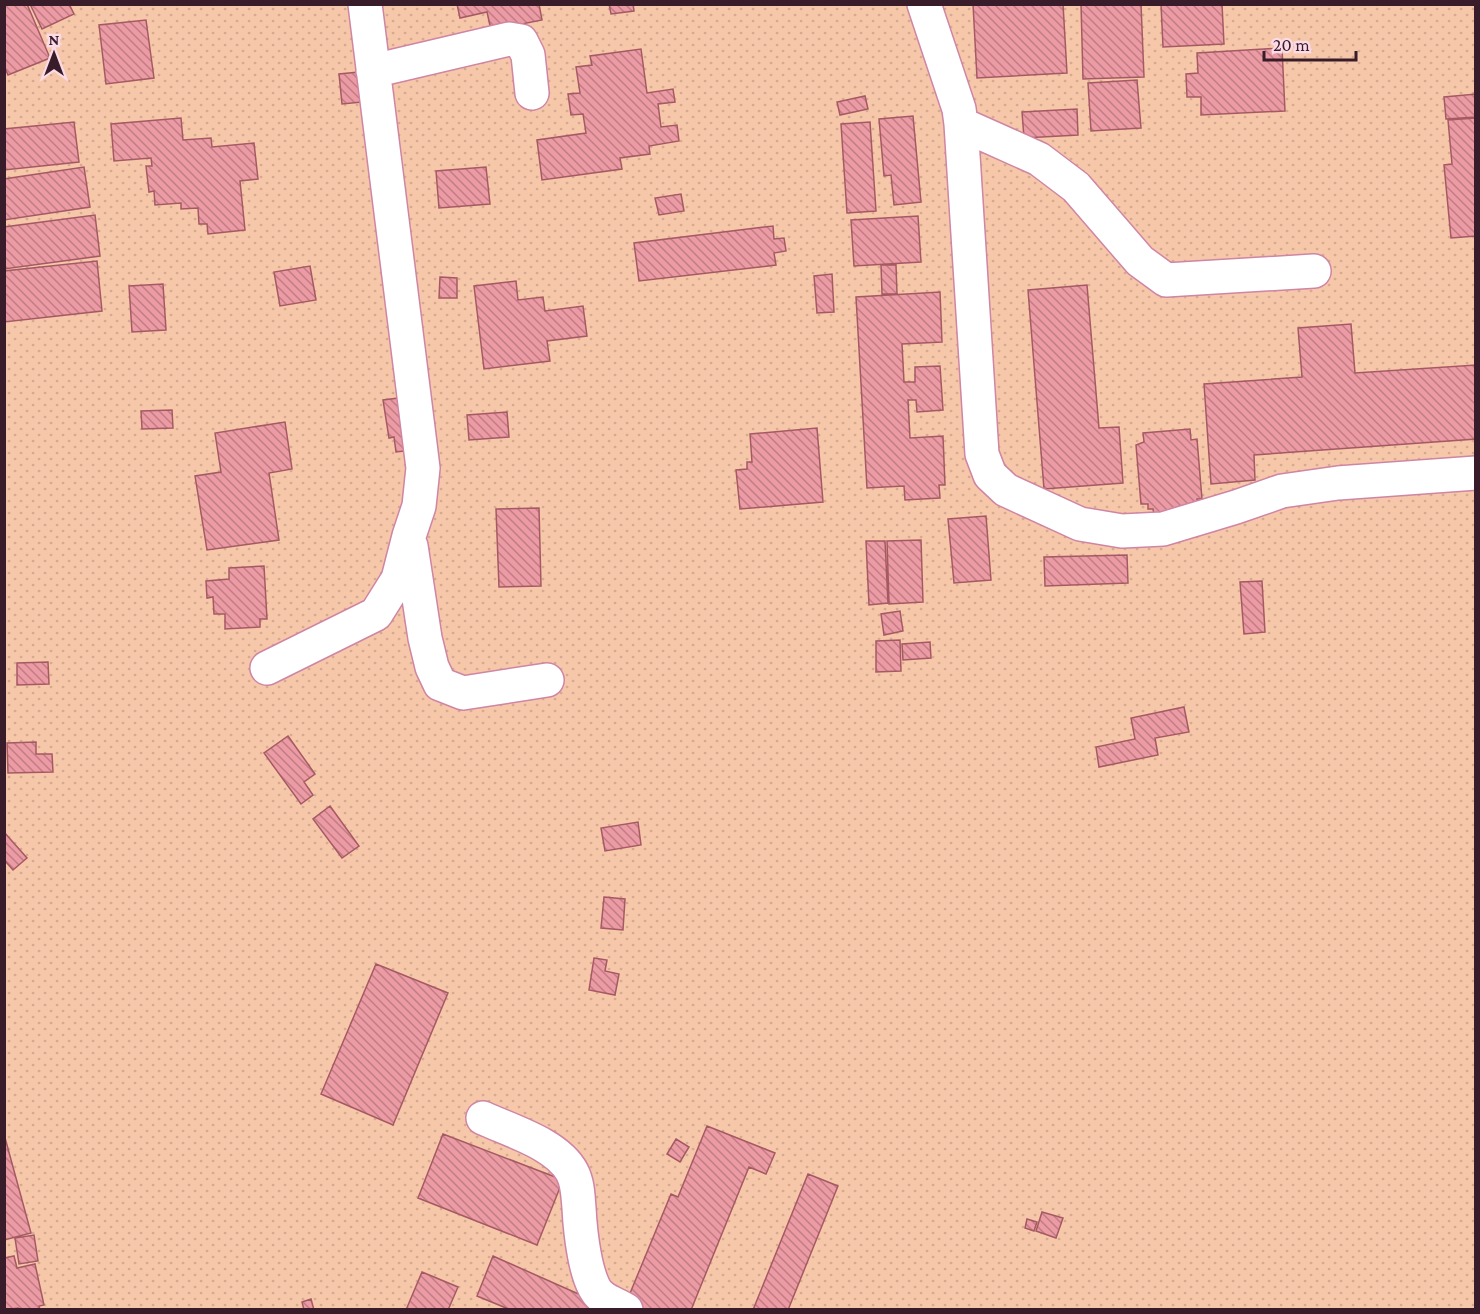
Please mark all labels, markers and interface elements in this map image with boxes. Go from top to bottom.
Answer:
north arrow [24,24,84,84]
scale bar [1264,24,1356,62]
text: N [49,31,60,48]
text: 20 m [1273,35,1310,55]

